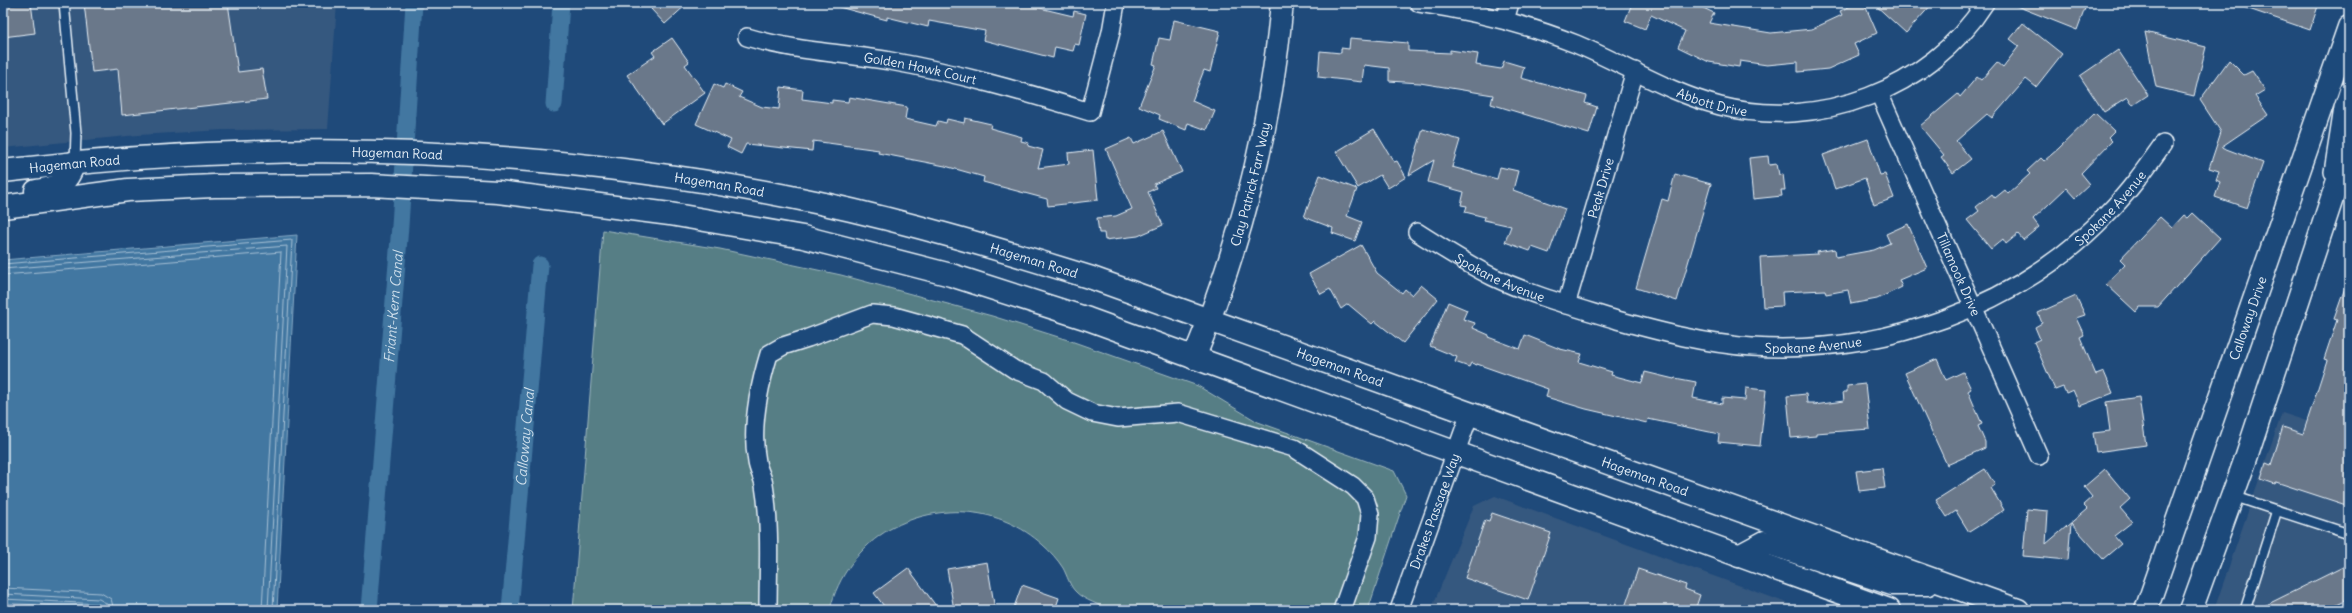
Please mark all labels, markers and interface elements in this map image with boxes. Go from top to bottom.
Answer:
street label: Golden Hawk Court [863,49,979,89]
street label: Abbott Drive [1674,84,1748,120]
street label: Clay Patrick Farr Way [1227,121,1274,248]
street label: Hageman Road [352,144,443,164]
street label: Hageman Road [28,151,121,177]
street label: Peak Drive [1584,156,1618,220]
street label: Spokane Avenue [2071,167,2150,250]
street label: Hageman Road [673,169,766,201]
street label: Tillamook Drive [1933,230,1984,319]
street label: Hageman Road [988,240,1080,282]
water label: Friant-Kern Canal [380,249,407,364]
street label: Spokane Avenue [1452,250,1547,306]
street label: Calloway Drive [2226,274,2271,363]
street label: Spokane Avenue [1764,333,1863,357]
street label: Hageman Road [1294,344,1386,391]
water label: Calloway Canal [512,386,538,487]
street label: Drakes Passage Way [1406,451,1464,572]
street label: Hageman Road [1599,453,1691,500]

